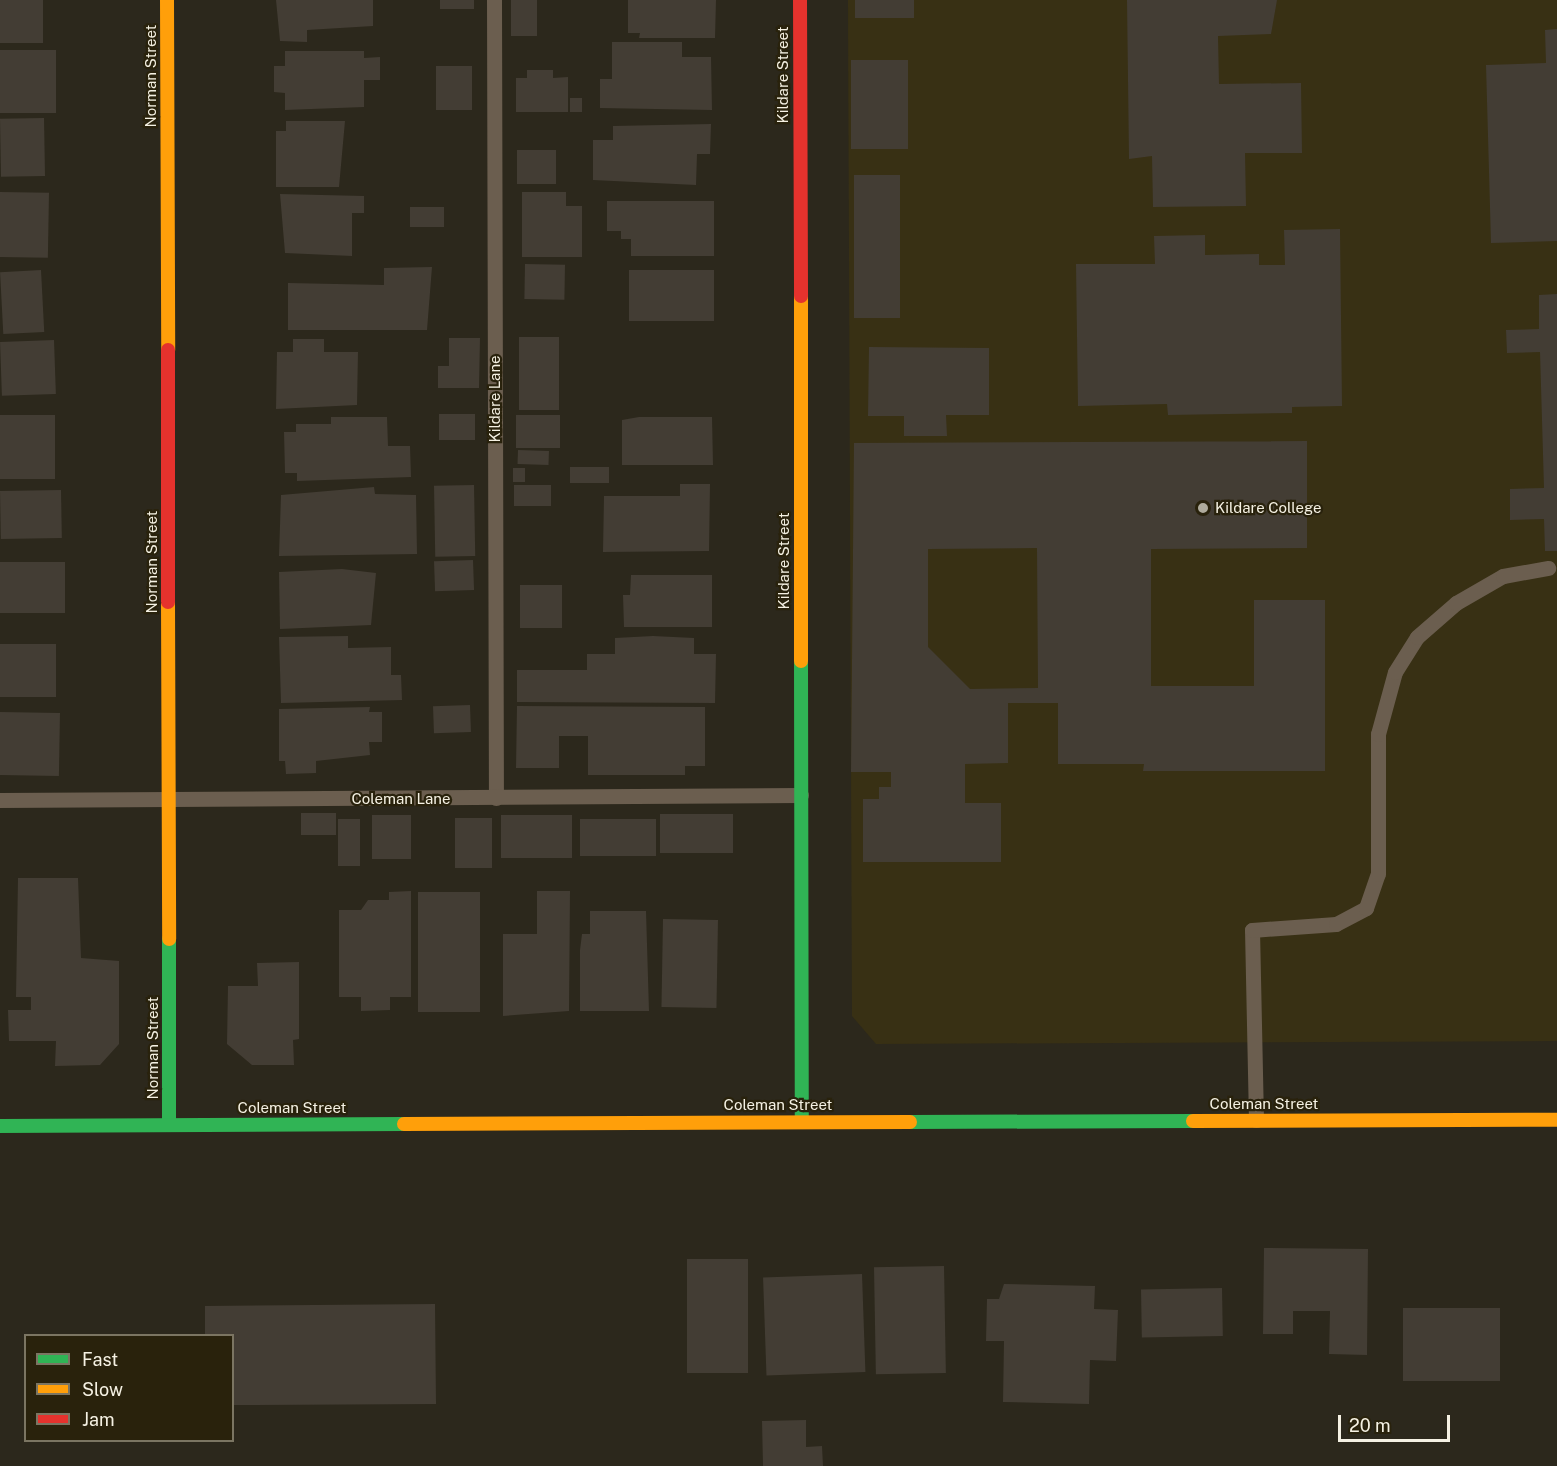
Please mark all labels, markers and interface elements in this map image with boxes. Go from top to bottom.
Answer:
street label: Norman Street [142,25,160,127]
street label: Kildare Street [774,26,792,124]
street label: Kildare Lane [486,355,504,443]
place label: Kildare College [1215,499,1322,517]
marker: Kildare College [1196,501,1210,515]
street label: Norman Street [143,511,161,613]
street label: Kildare Street [775,512,793,610]
street label: Coleman Lane [352,790,450,808]
street label: Norman Street [144,997,162,1099]
street label: Coleman Street [1210,1095,1318,1113]
street label: Coleman Street [724,1096,832,1114]
street label: Coleman Street [238,1099,346,1117]
legend [24,1334,234,1442]
text: Fast [82,1349,118,1370]
text: Slow [82,1379,123,1400]
scale bar [1341,1403,1454,1441]
text: Jam [82,1409,115,1430]
text: 20 m [1349,1415,1391,1436]

